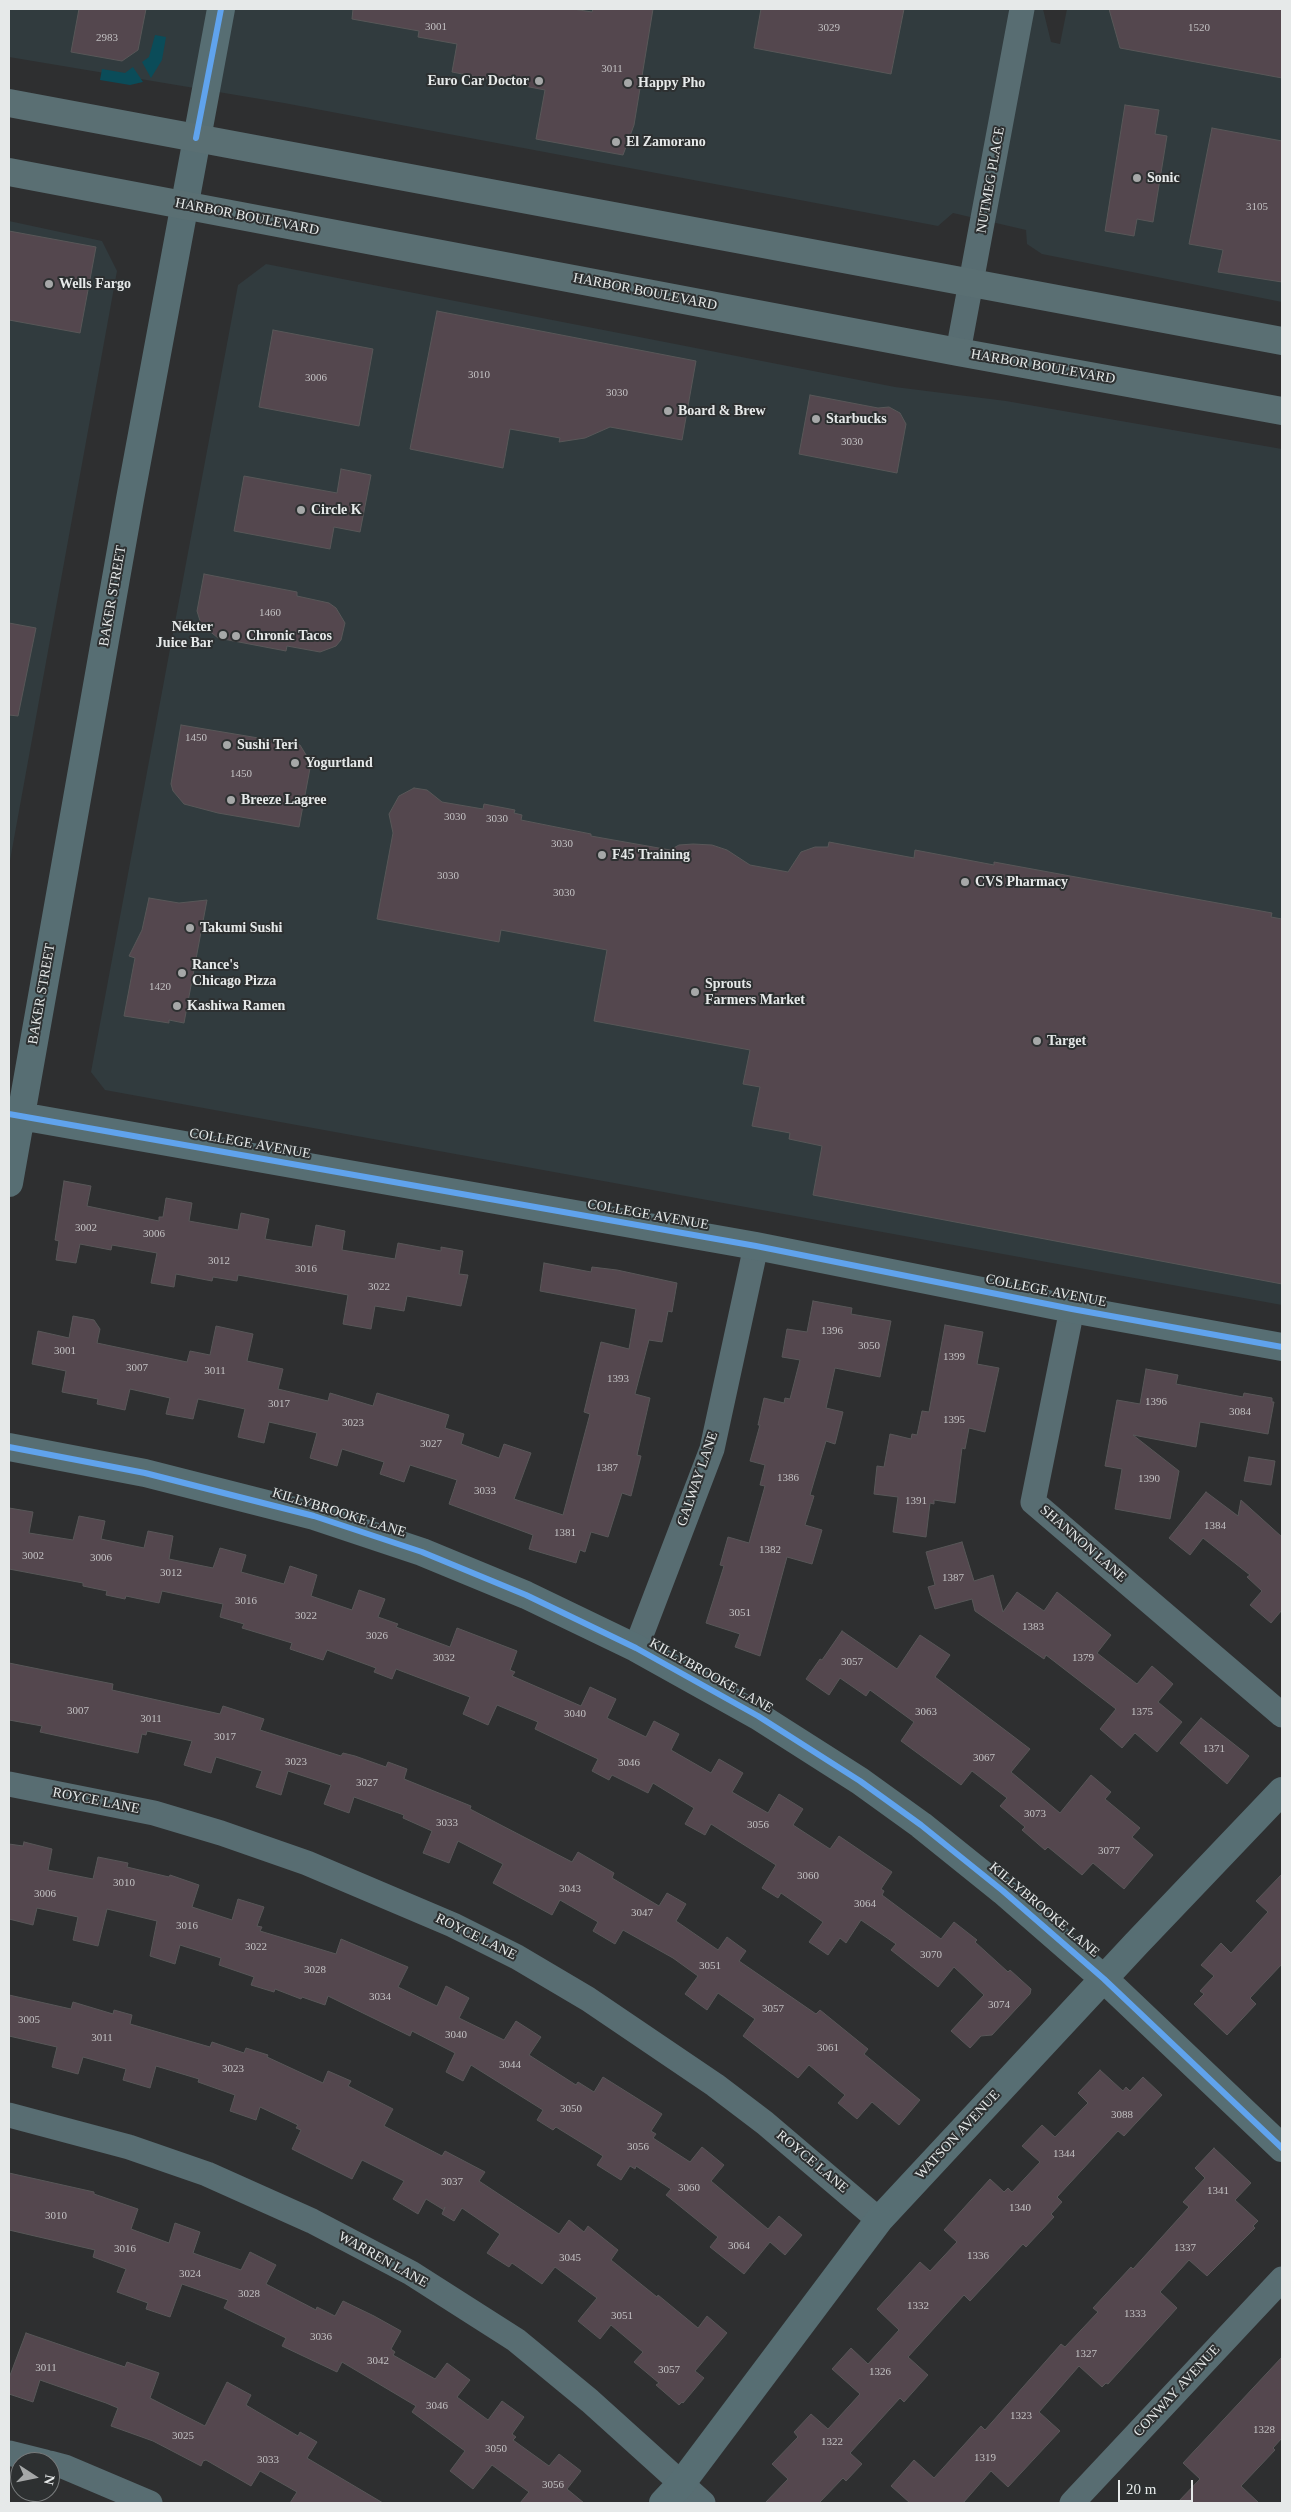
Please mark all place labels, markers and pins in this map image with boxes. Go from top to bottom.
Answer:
place label: Euro Car Doctor [427,73,529,89]
marker: Euro Car Doctor [533,75,545,87]
place label: Happy Pho [638,75,705,91]
marker: Happy Pho [622,77,634,89]
place label: El Zamorano [626,134,706,150]
marker: El Zamorano [610,136,622,148]
place label: Sonic [1147,170,1180,186]
marker: Sonic [1131,172,1143,184]
place label: Wells Fargo [59,276,131,292]
marker: Wells Fargo [43,278,55,290]
place label: Board & Brew [678,403,766,419]
marker: Board & Brew [662,405,674,417]
place label: Starbucks [826,411,887,427]
marker: Starbucks [810,413,822,425]
place label: Circle K [311,502,362,518]
marker: Circle K [295,504,307,516]
place label: Nékter Juice Bar [156,619,213,652]
place label: Chronic Tacos [246,628,332,644]
marker: Nékter Juice Bar [217,629,229,641]
marker: Chronic Tacos [230,630,242,642]
place label: Sushi Teri [237,737,298,753]
marker: Sushi Teri [221,739,233,751]
place label: Yogurtland [305,755,373,771]
marker: Yogurtland [289,757,301,769]
place label: Breeze Lagree [241,792,326,808]
marker: Breeze Lagree [225,794,237,806]
place label: F45 Training [612,847,690,863]
marker: F45 Training [596,849,608,861]
place label: CVS Pharmacy [975,874,1068,890]
marker: CVS Pharmacy [959,876,971,888]
place label: Takumi Sushi [200,920,282,936]
marker: Takumi Sushi [184,922,196,934]
place label: Rance's Chicago Pizza [192,957,276,990]
marker: Rance's Chicago Pizza [176,967,188,979]
place label: Sprouts Farmers Market [705,976,805,1009]
marker: Sprouts Farmers Market [689,986,701,998]
place label: Kashiwa Ramen [187,998,285,1014]
marker: Kashiwa Ramen [171,1000,183,1012]
place label: Target [1047,1033,1086,1049]
marker: Target [1031,1035,1043,1047]

